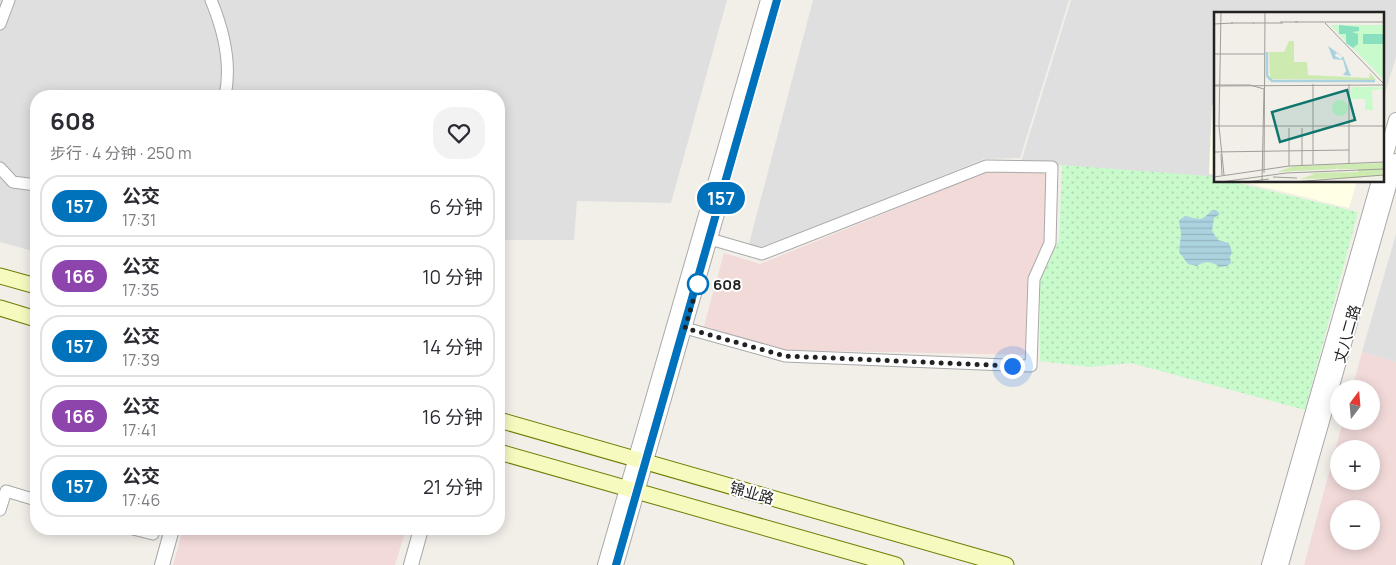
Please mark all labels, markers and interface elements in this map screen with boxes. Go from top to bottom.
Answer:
inset map [1214,12,1384,182]
text: 608 [50,104,95,137]
button: heart [433,107,485,159]
text: 步行 · 4 分钟 · 250 m [50,142,192,164]
line badge: 157 [692,182,750,214]
text: 公交 [122,183,160,209]
text: 157 [707,186,735,210]
text: 157 [65,194,94,218]
text: 6 分钟 [429,194,483,220]
text: 17:31 [122,209,156,231]
text: 公交 [122,253,160,279]
text: 166 [64,264,95,288]
text: 10 分钟 [422,264,483,290]
marker: 608 [687,273,709,295]
place label: 608 [713,274,741,295]
text: 17:35 [122,279,159,301]
street label: 丈八二路 [1329,302,1365,366]
text: 公交 [122,323,160,349]
text: 157 [65,334,94,358]
text: 14 分钟 [423,334,483,360]
text: 17:39 [122,349,160,371]
your location [1000,354,1025,379]
north arrow [1330,380,1380,430]
map controls [1330,380,1380,550]
text: 公交 [122,393,160,419]
text: 166 [64,404,95,428]
text: 16 分钟 [422,404,483,430]
text: 17:41 [122,419,157,441]
button: + [1330,440,1380,490]
text: 公交 [122,463,160,489]
text: 157 [65,474,94,498]
text: 21 分钟 [423,474,483,500]
street label: 锦业路 [727,477,777,509]
text: 17:46 [122,489,160,511]
button: − [1330,500,1380,550]

